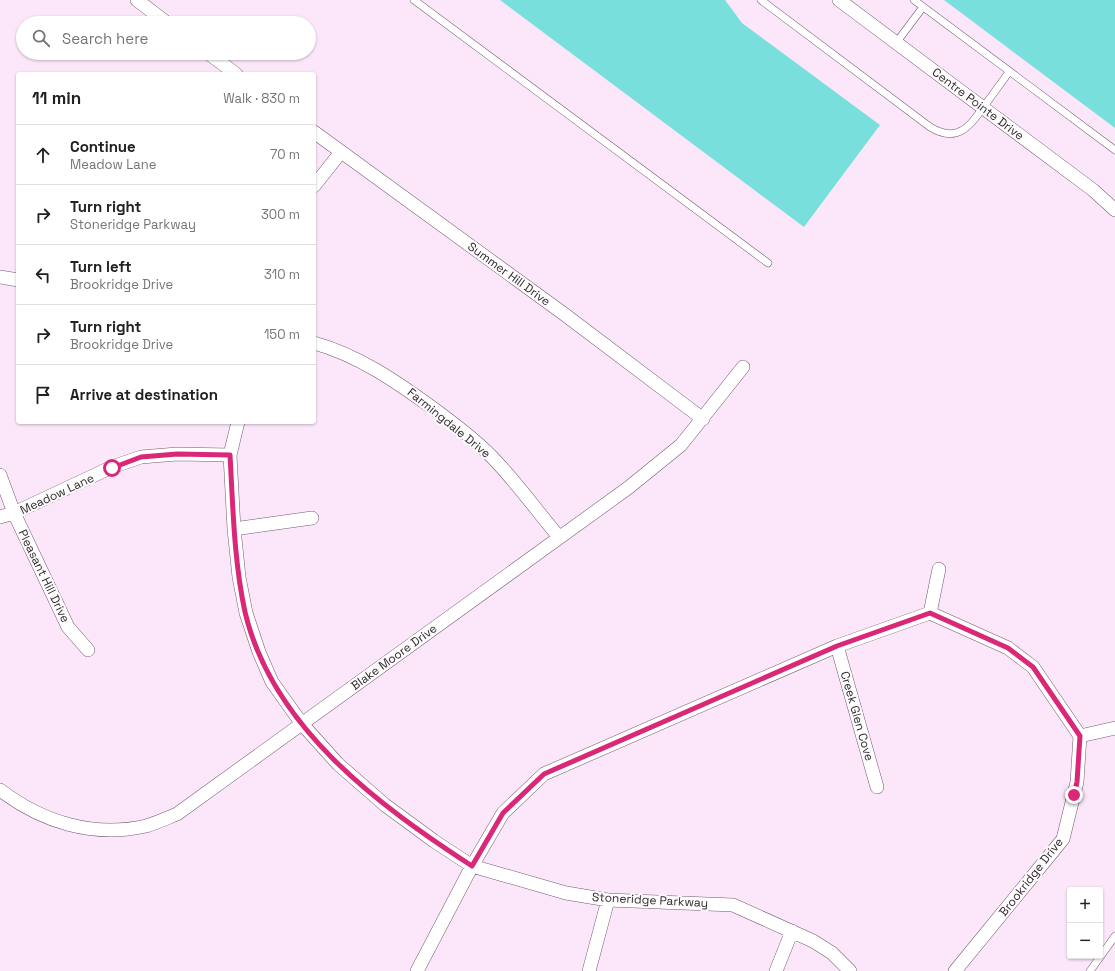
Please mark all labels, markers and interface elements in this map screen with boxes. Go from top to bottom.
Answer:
search box [16,16,316,60]
icon: search [30,27,52,49]
text: Search here [62,29,148,48]
street label: Centre Pointe Drive [929,64,1027,144]
text: 11 min [32,87,81,109]
text: Walk · 830 m [223,90,300,107]
text: Continue [70,137,136,156]
icon: ahead [32,144,54,166]
text: 70 m [270,146,300,163]
text: Meadow Lane [70,156,157,173]
text: Turn right [70,197,141,216]
icon: right [32,204,54,226]
text: 300 m [261,206,300,223]
text: Stoneridge Parkway [70,216,196,233]
street label: Summer Hill Drive [464,239,554,309]
text: Turn left [70,257,132,276]
icon: left [32,264,54,286]
text: 310 m [264,266,300,283]
text: Brookridge Drive [70,276,173,293]
text: Turn right [70,317,141,336]
icon: right [32,324,54,346]
text: 150 m [264,326,300,343]
text: Brookridge Drive [70,336,173,353]
icon: arrive [32,384,54,406]
street label: Farmingdale Drive [404,384,494,462]
text: Arrive at destination [70,385,218,404]
route start [103,459,121,477]
street label: Meadow Lane [17,470,97,518]
street label: Pleasant Hill Drive [15,527,73,625]
street label: Blake Moore Drive [348,620,440,694]
street label: Creek Glen Cove [837,669,877,763]
route end [1065,786,1083,804]
street label: Brookridge Drive [995,834,1067,920]
map controls [1067,887,1103,959]
button: + [1067,887,1103,923]
street label: Stoneridge Parkway [592,889,708,911]
button: − [1067,923,1103,959]

